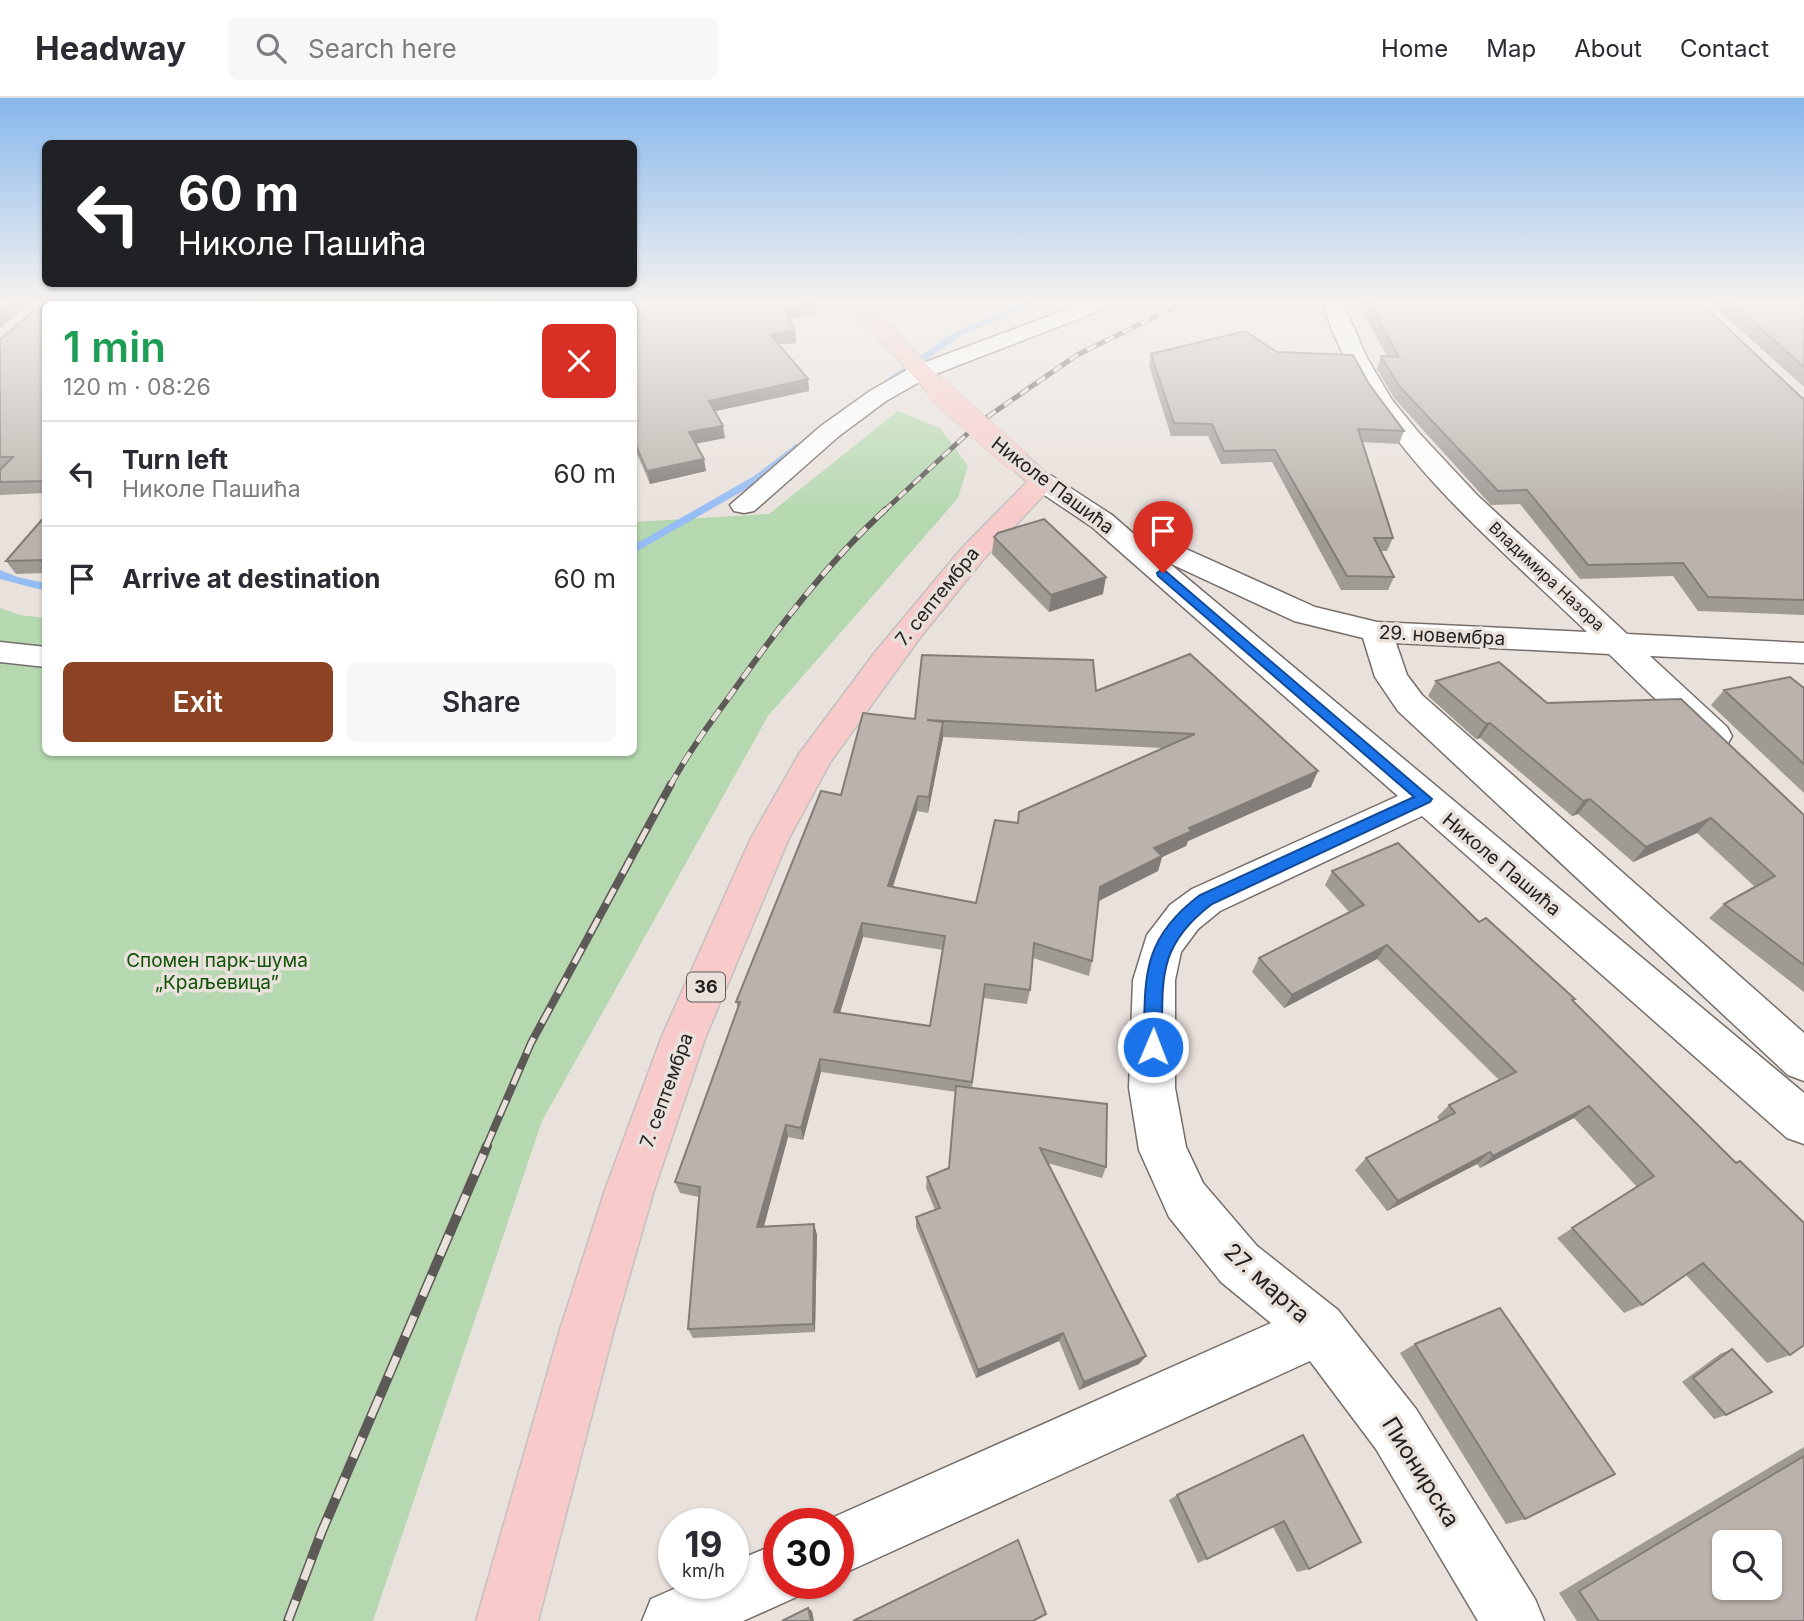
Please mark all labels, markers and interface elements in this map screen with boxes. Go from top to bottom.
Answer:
search box [228,17,718,80]
text: Headway [35,28,186,68]
icon: search [252,29,290,67]
text: Search here [308,33,457,64]
text: Home [1381,34,1448,63]
text: Map [1486,34,1536,63]
text: About [1574,34,1642,63]
text: Contact [1680,34,1769,63]
text: 60 m [178,164,299,223]
icon: left [63,168,154,259]
text: Николе Пашића [178,224,426,263]
text: 1 min [63,321,166,372]
button: close [542,324,616,398]
text: 120 m · 08:26 [63,373,211,401]
street label: Николе Пашића [987,432,1119,539]
text: Turn left [122,444,228,475]
icon: left [63,455,101,493]
text: 60 m [553,458,616,489]
text: Николе Пашића [122,475,301,503]
pin [1133,501,1193,573]
icon: arrive [1144,512,1182,550]
street label: Владимира Назора [1485,517,1609,635]
street label: 7. септембра [891,542,984,650]
icon: arrive [63,560,101,598]
text: Arrive at destination [122,563,381,594]
text: 60 m [553,563,616,594]
street label: 29. новембра [1378,621,1506,650]
button: Exit [63,662,333,742]
button: Share [347,662,616,742]
street label: Николе Пашића [1438,808,1566,921]
park label: Спомен парк-шума „Краљевица” [126,949,308,994]
road number: 36 [687,972,725,1002]
position arrow [1116,1010,1190,1084]
street label: 7. септембра [635,1030,698,1151]
street label: 27. марта [1218,1237,1316,1329]
street label: Пионирска [1376,1412,1466,1532]
speed limit sign: 30 [763,1508,854,1599]
text: 19 [685,1523,722,1565]
map controls [1712,1530,1782,1600]
button: search [1712,1530,1782,1600]
text: km/h [682,1560,725,1581]

